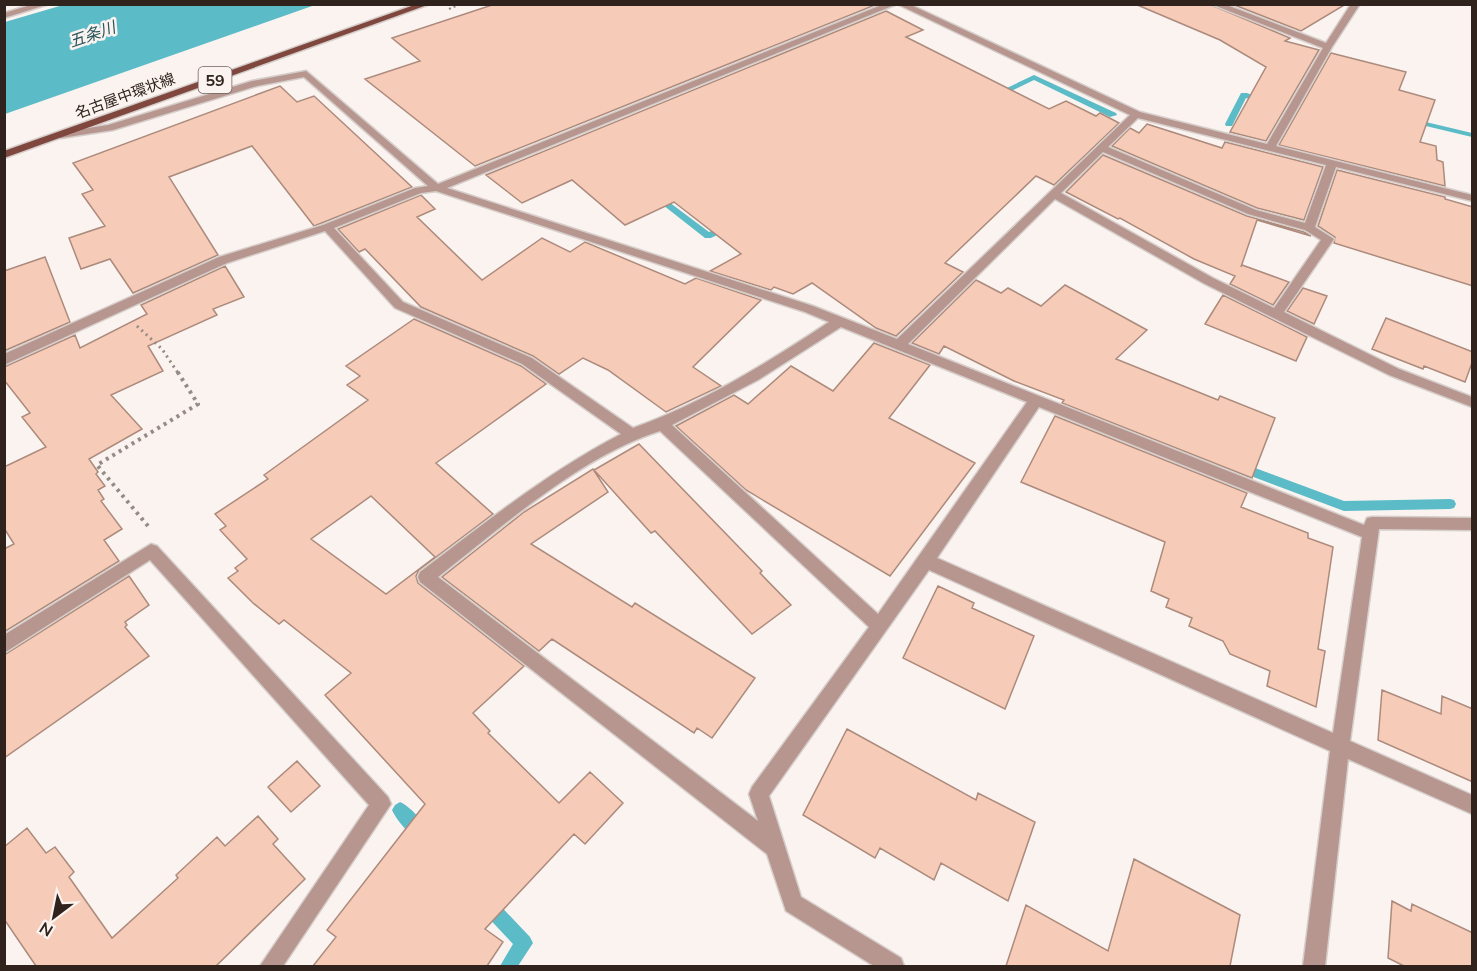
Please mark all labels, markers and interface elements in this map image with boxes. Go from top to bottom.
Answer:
water label: 五条川 [66,16,120,51]
road number: 59 [198,67,232,93]
street label: 名古屋中環状線 [72,69,177,122]
north arrow [24,887,84,947]
text: N [36,918,56,941]

